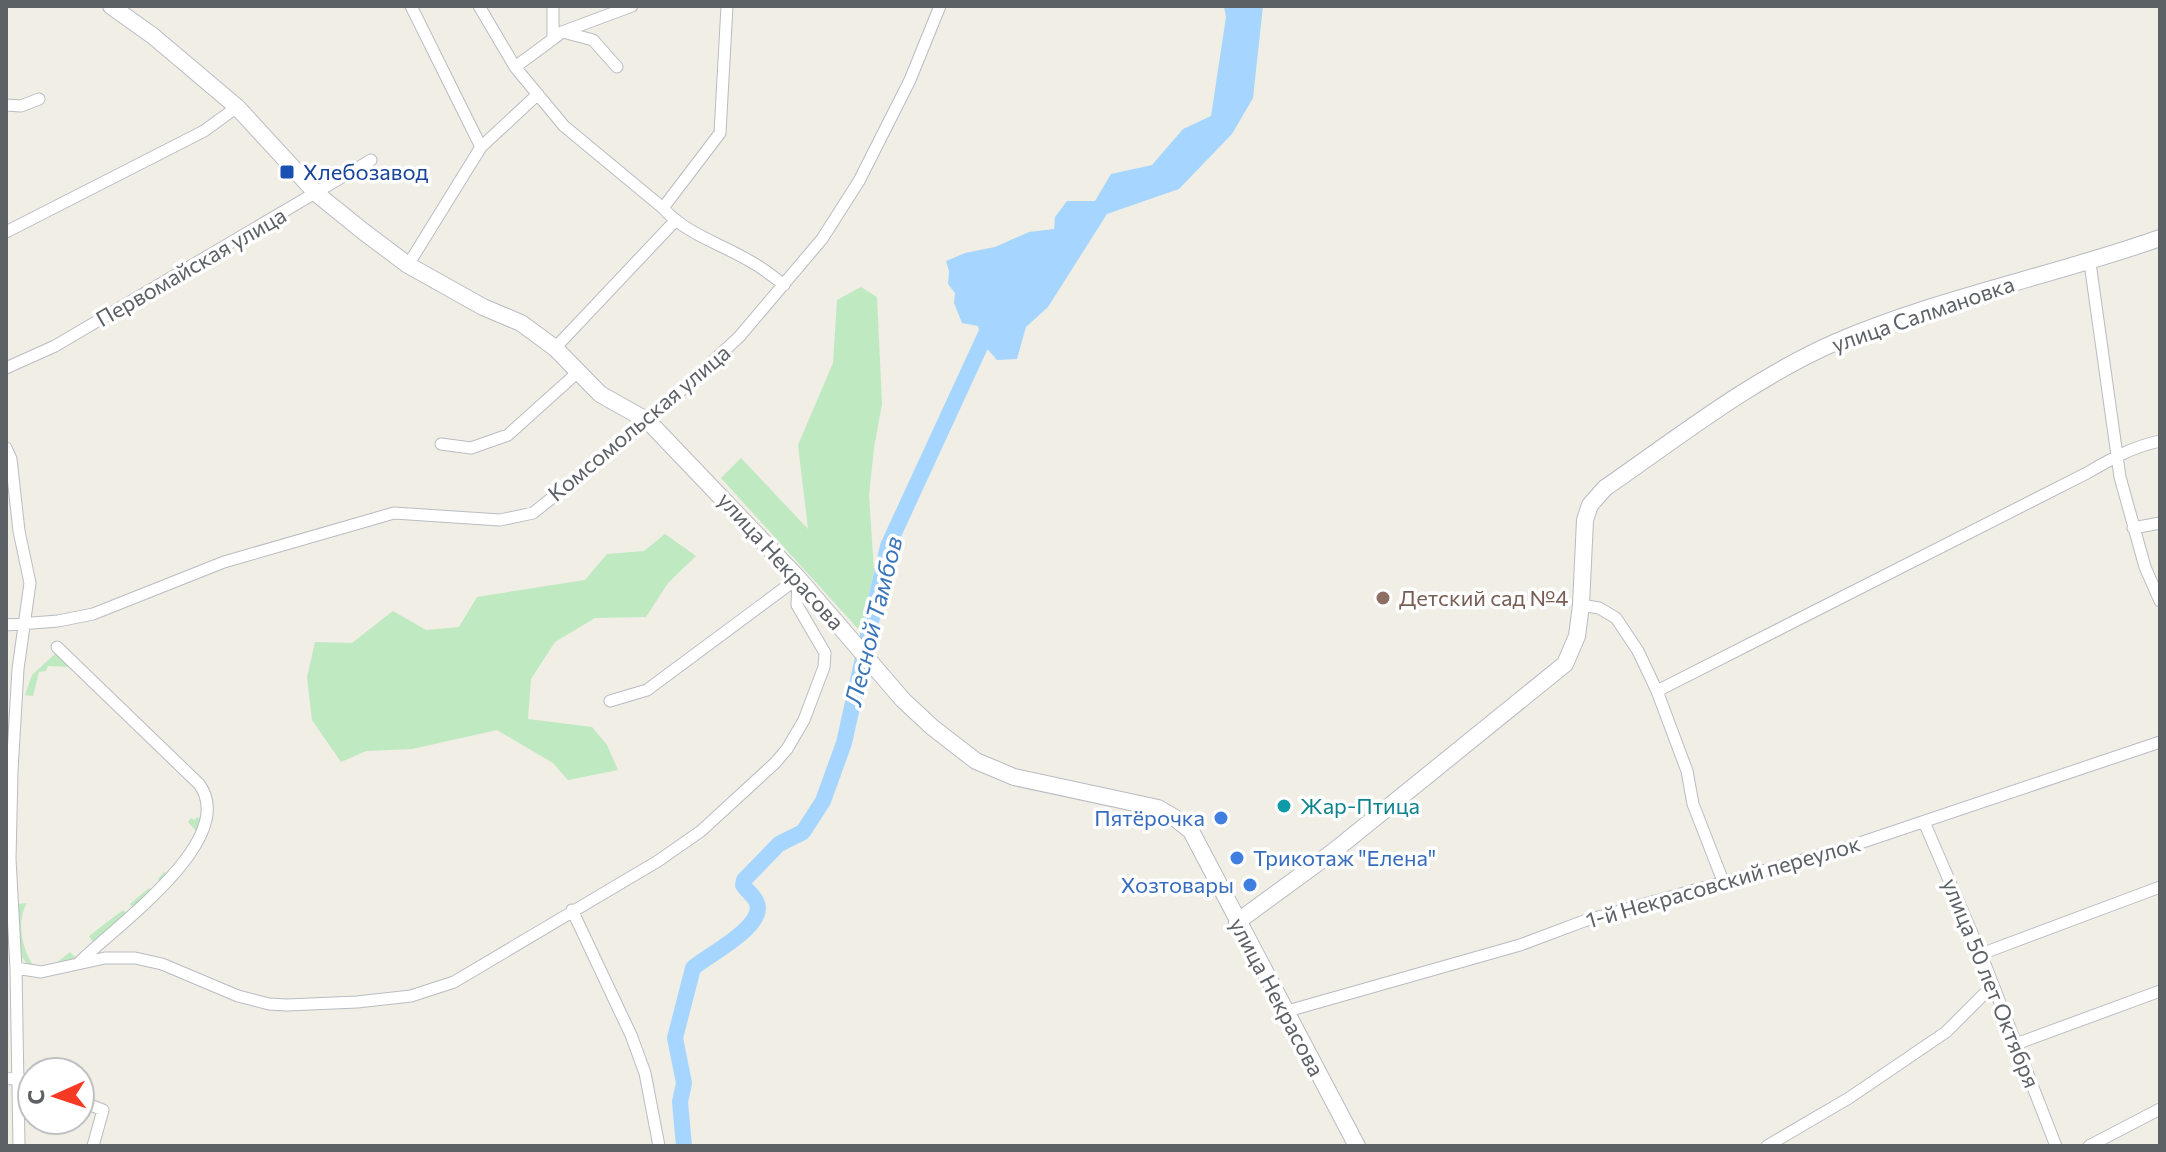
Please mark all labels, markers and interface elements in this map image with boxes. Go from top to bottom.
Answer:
place label: Хлебозавод [303,158,428,185]
marker: Хлебозавод [278,163,296,181]
street label: Первомайская улица [91,201,291,332]
street label: улица Салмановка [1828,270,2018,357]
street label: Комсомольская улица [542,339,735,507]
street label: улица Некрасова [713,486,850,635]
water label: Лесной Тамбов [837,533,908,709]
place label: Детский сад №4 [1399,584,1569,611]
marker: Детский сад №4 [1374,589,1392,607]
place label: Жар-Птица [1300,792,1420,819]
marker: Жар-Птица [1275,797,1293,815]
place label: Пятёрочка [1094,804,1205,831]
marker: Пятёрочка [1212,809,1230,827]
street label: 1-й Некрасовский переулок [1583,829,1863,934]
place label: Трикотаж "Елена" [1253,844,1436,871]
marker: Трикотаж "Елена" [1228,849,1246,867]
place label: Хозтовары [1121,871,1234,898]
street label: улица 50 лет Октября [1937,874,2046,1092]
marker: Хозтовары [1241,876,1259,894]
street label: улица Некрасова [1224,913,1331,1081]
north arrow [16,1056,96,1136]
text: С [22,1089,49,1105]

